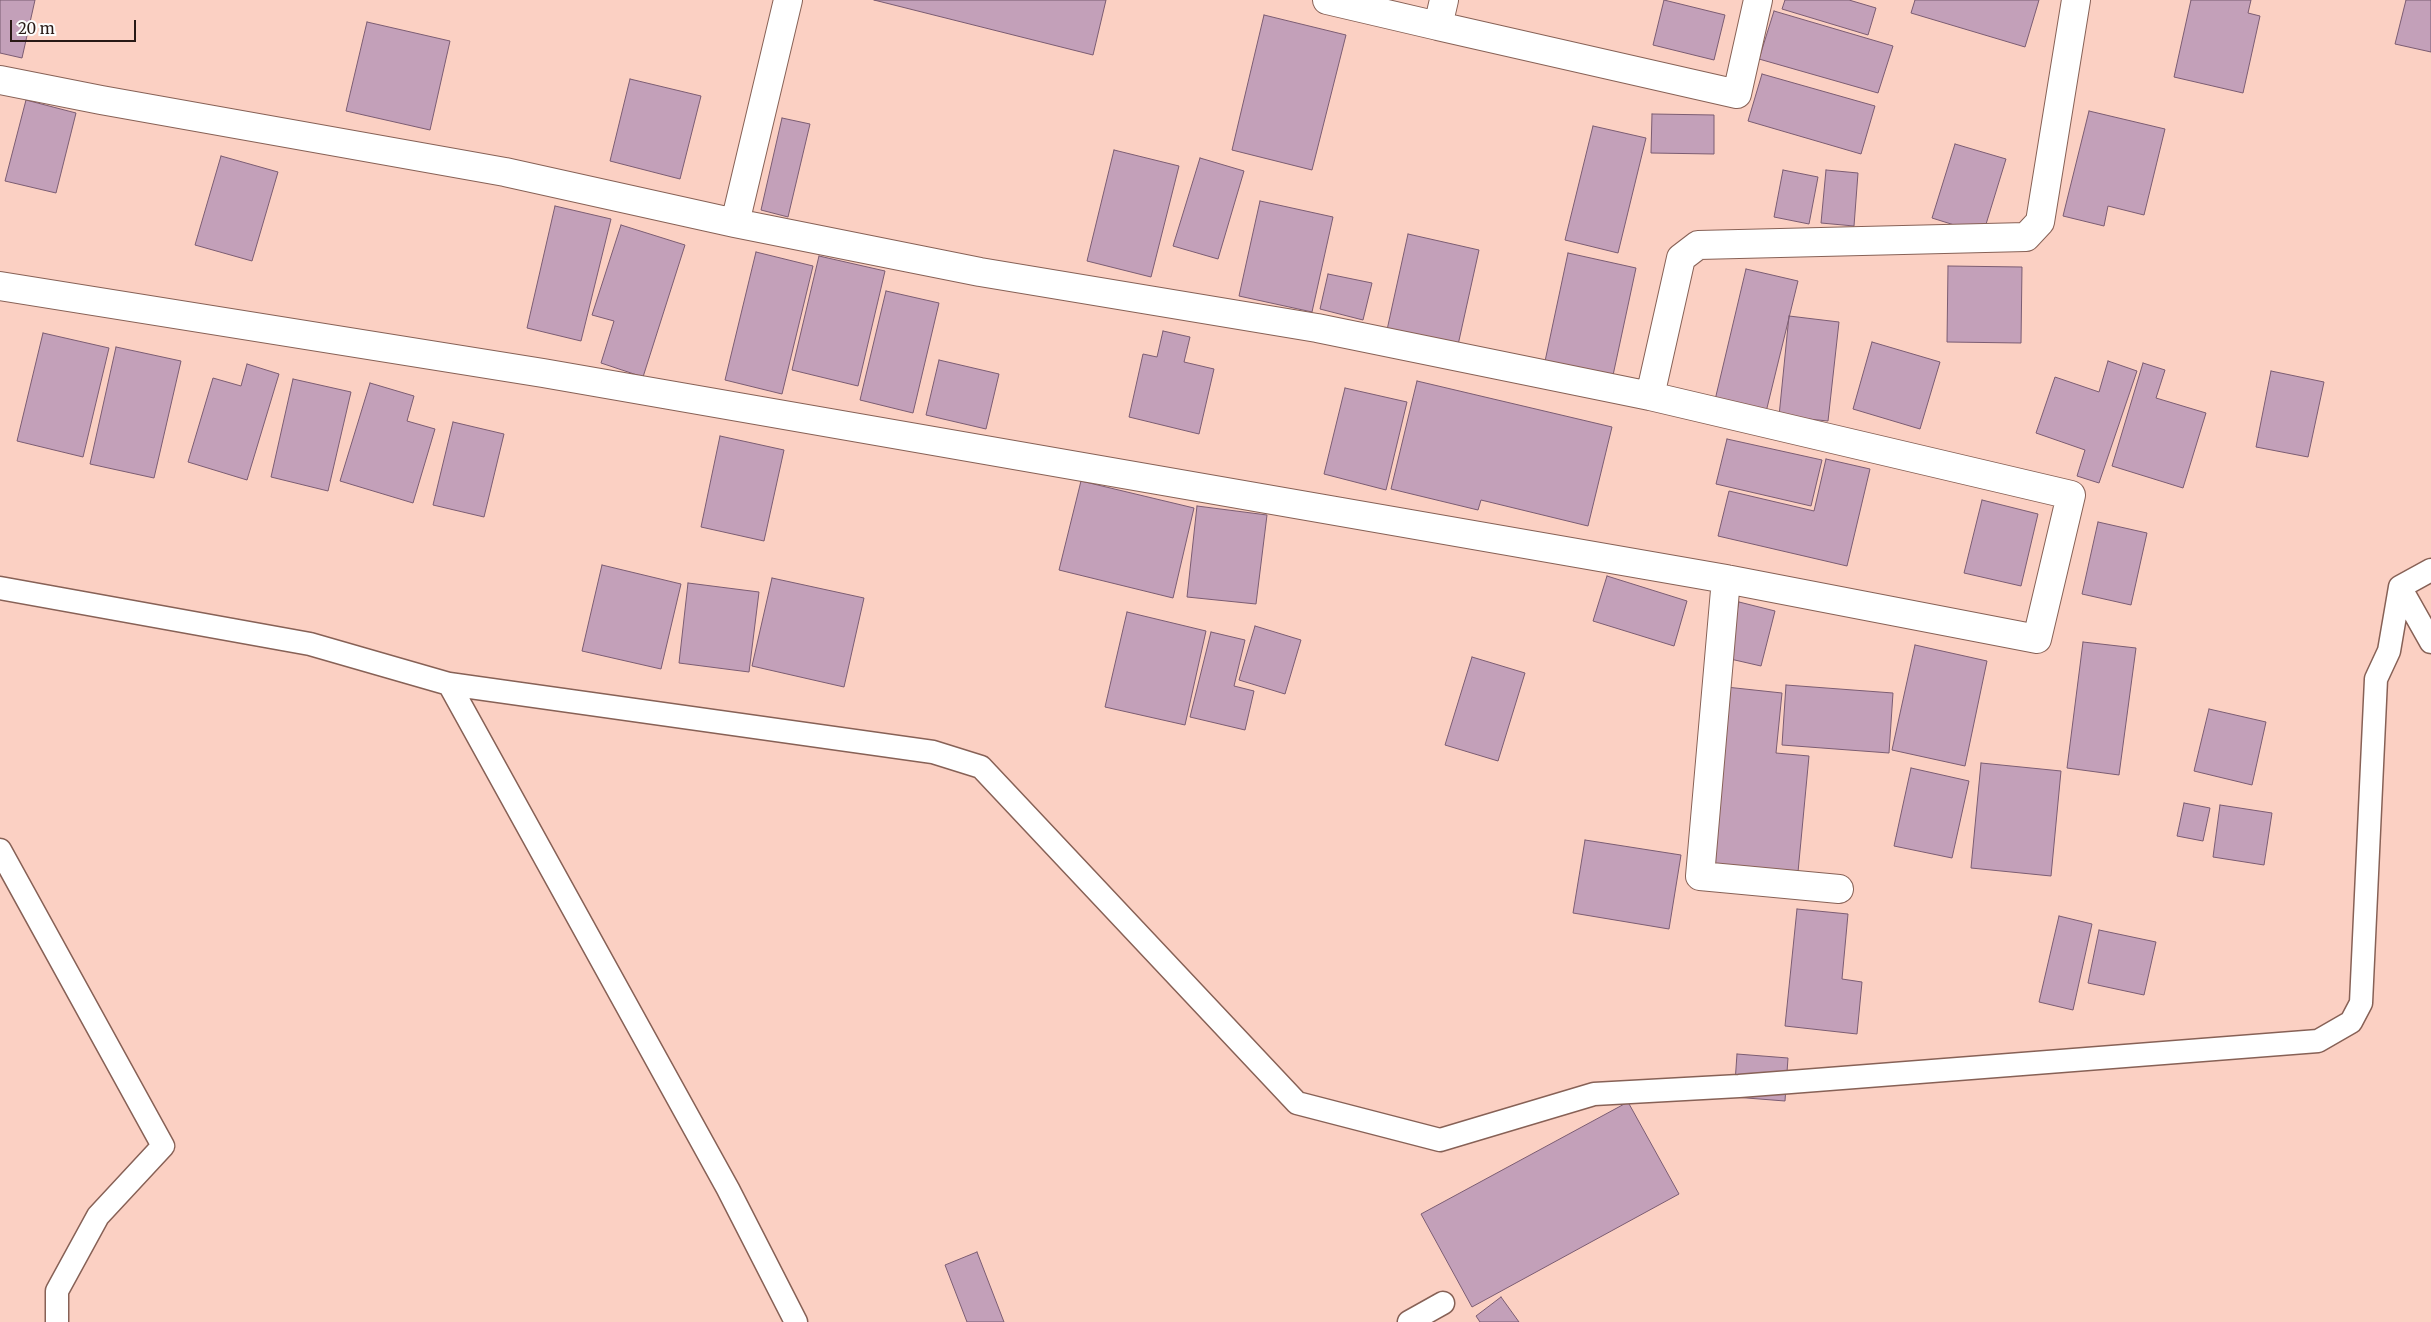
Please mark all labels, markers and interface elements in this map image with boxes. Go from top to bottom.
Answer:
scale bar [12,10,139,42]
text: 20 m [18,19,55,38]

